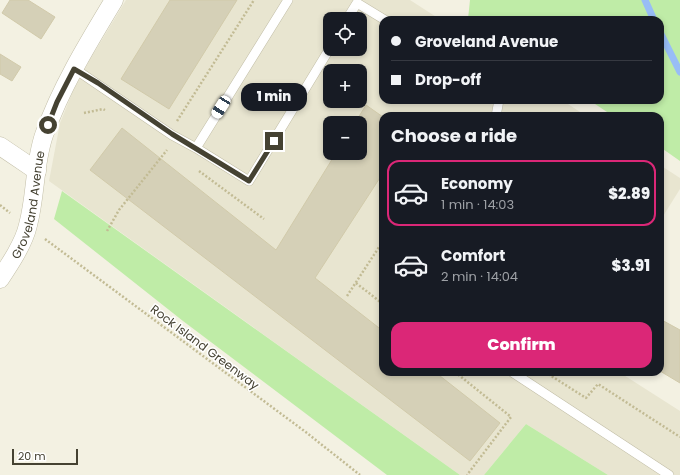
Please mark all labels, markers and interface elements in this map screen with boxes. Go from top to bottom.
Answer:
map controls [323,12,367,160]
button: locate [323,12,367,56]
text: Groveland Avenue [415,31,558,52]
button: + [323,64,367,108]
text: Drop-off [415,69,481,90]
callout: 1 min [241,83,307,111]
text: 1 min [257,87,291,106]
car [210,94,232,120]
route start [39,116,57,134]
button: − [323,116,367,160]
text: Choose a ride [391,123,517,148]
route end [265,132,283,150]
street label: Groveland Avenue [6,149,48,262]
text: Economy [441,173,513,194]
icon: car [393,175,429,211]
text: $2.89 [608,183,650,204]
text: 1 min · 14:03 [441,195,514,214]
text: Comfort [441,245,505,266]
icon: car [393,247,429,283]
text: $3.91 [612,255,650,276]
text: 2 min · 14:04 [441,267,518,286]
street label: Rock Island Greenway [147,300,263,394]
button: Confirm [391,322,652,368]
scale bar [12,447,78,466]
text: 20 m [18,448,46,464]

